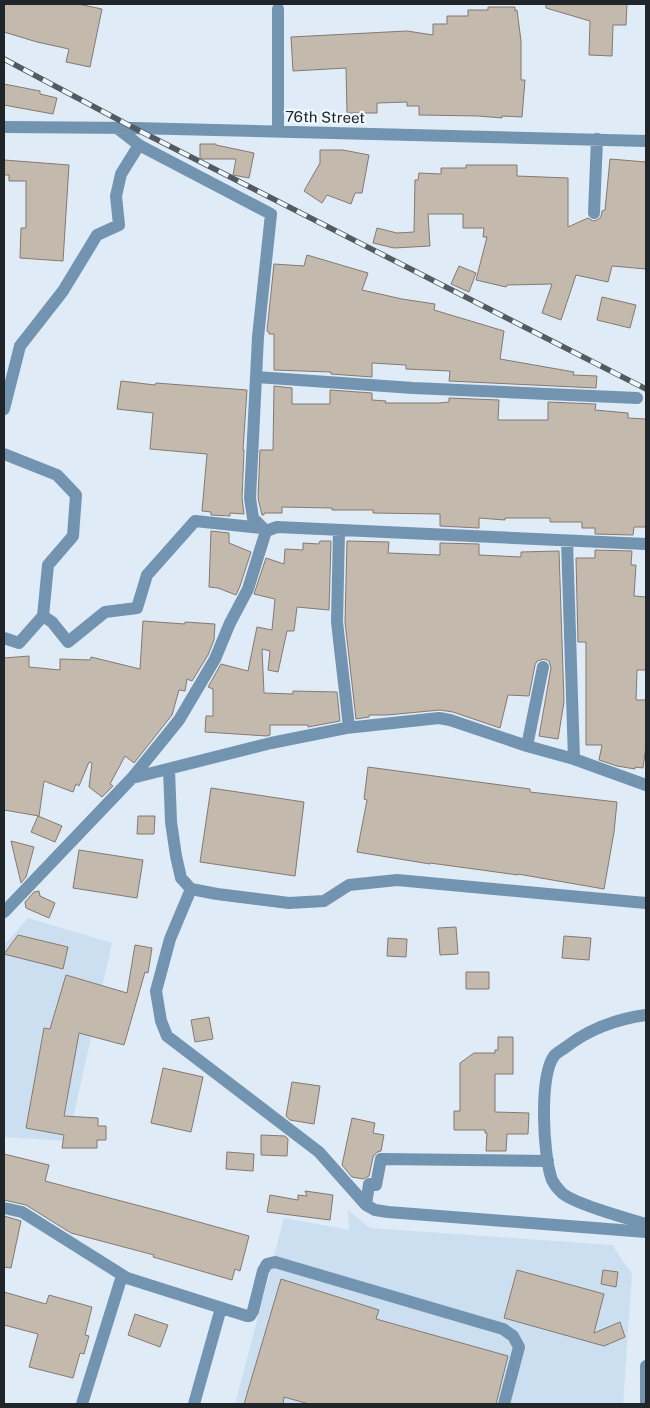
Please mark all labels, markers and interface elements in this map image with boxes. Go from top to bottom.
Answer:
street label: 76th Street [285,108,365,126]

